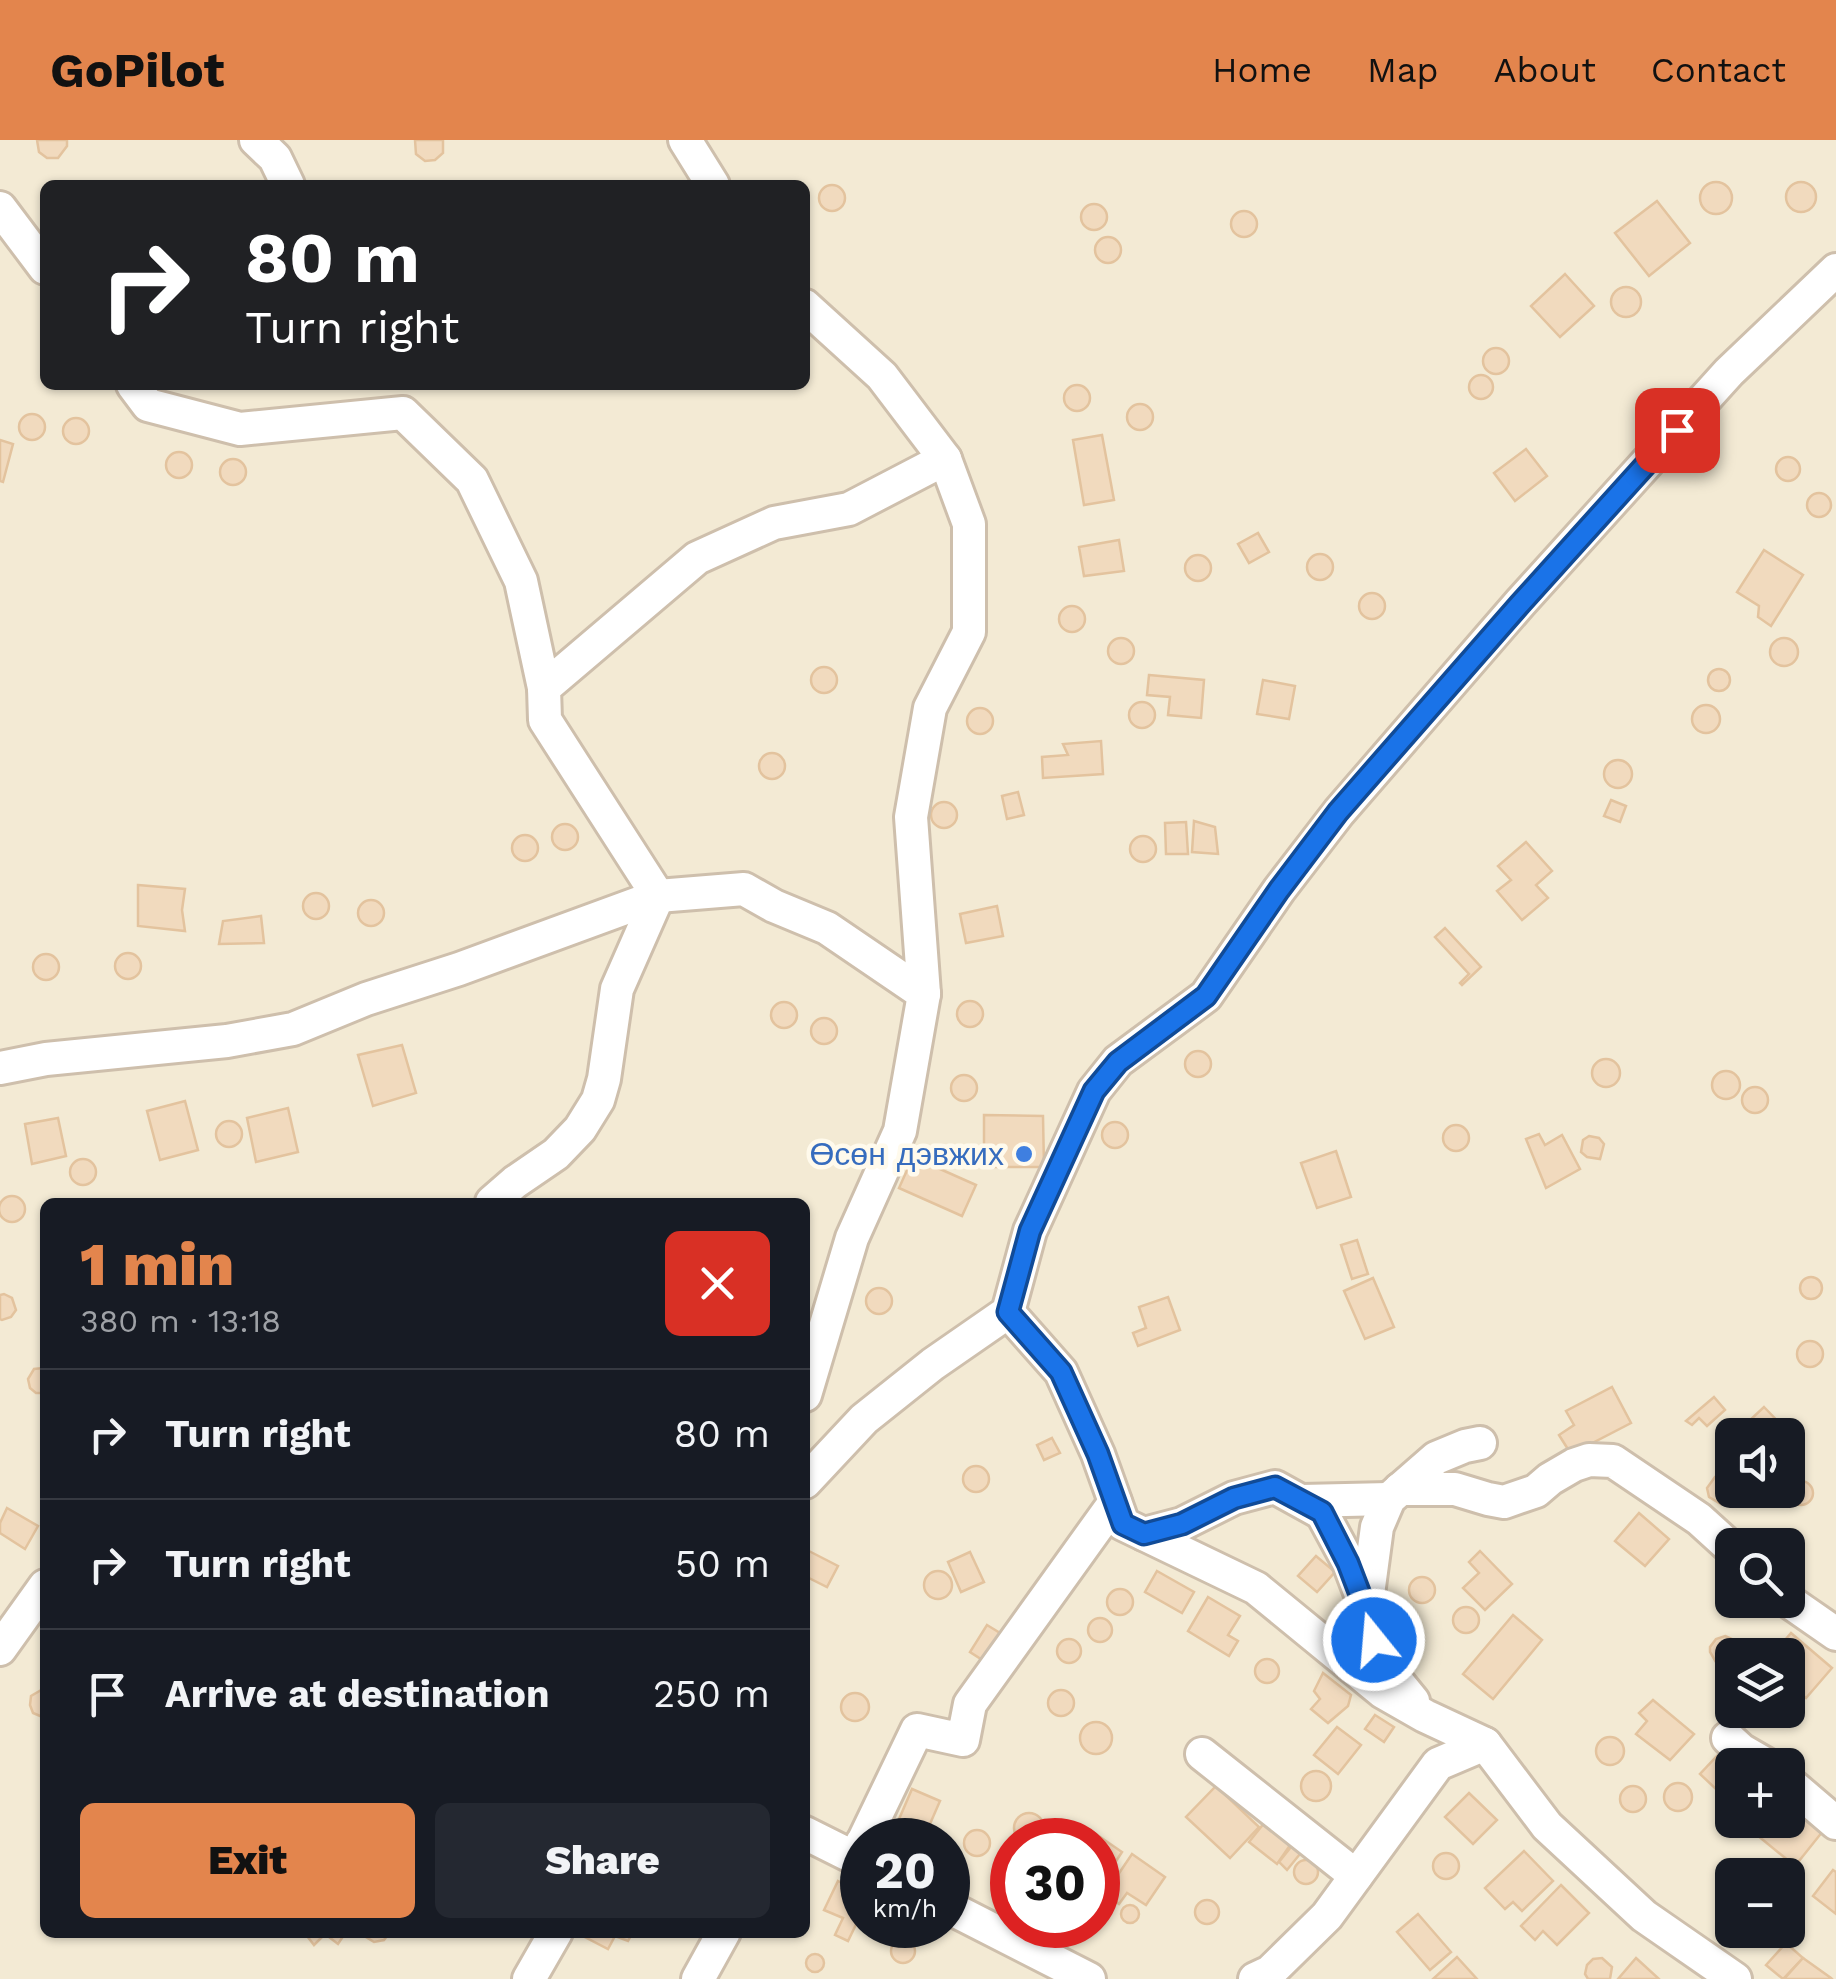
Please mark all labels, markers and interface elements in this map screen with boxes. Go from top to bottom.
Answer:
text: GoPilot [50,42,225,99]
text: Home [1212,49,1312,91]
text: Map [1367,49,1439,91]
text: About [1494,49,1596,91]
text: Contact [1651,49,1786,91]
text: 80 m [245,217,420,299]
icon: right [80,220,210,350]
text: Turn right [245,301,459,354]
pin [1635,388,1720,473]
icon: arrive [1650,403,1705,458]
place label: Өсөн дэвжих [809,1135,1004,1173]
marker: Өсөн дэвжих [1013,1143,1035,1165]
text: 1 min [80,1229,234,1300]
button: close [665,1231,770,1336]
text: 380 m · 13:18 [80,1302,281,1340]
icon: right [80,1407,135,1462]
text: Turn right [165,1412,351,1456]
text: 80 m [674,1412,770,1456]
map controls [1715,1418,1805,1948]
button: sound [1715,1418,1805,1508]
button: search [1715,1528,1805,1618]
icon: right [80,1537,135,1592]
text: Turn right [165,1542,351,1586]
text: 50 m [675,1542,770,1586]
position arrow [1322,1588,1426,1692]
button: layers [1715,1638,1805,1728]
icon: arrive [80,1667,135,1722]
text: Arrive at destination [165,1672,550,1716]
text: 250 m [653,1672,770,1716]
button: + [1715,1748,1805,1838]
button: Exit [80,1803,415,1918]
button: Share [435,1803,770,1918]
speed limit sign: 30 [990,1818,1120,1948]
text: 20 [874,1841,936,1900]
button: − [1715,1858,1805,1948]
text: km/h [873,1894,937,1923]

